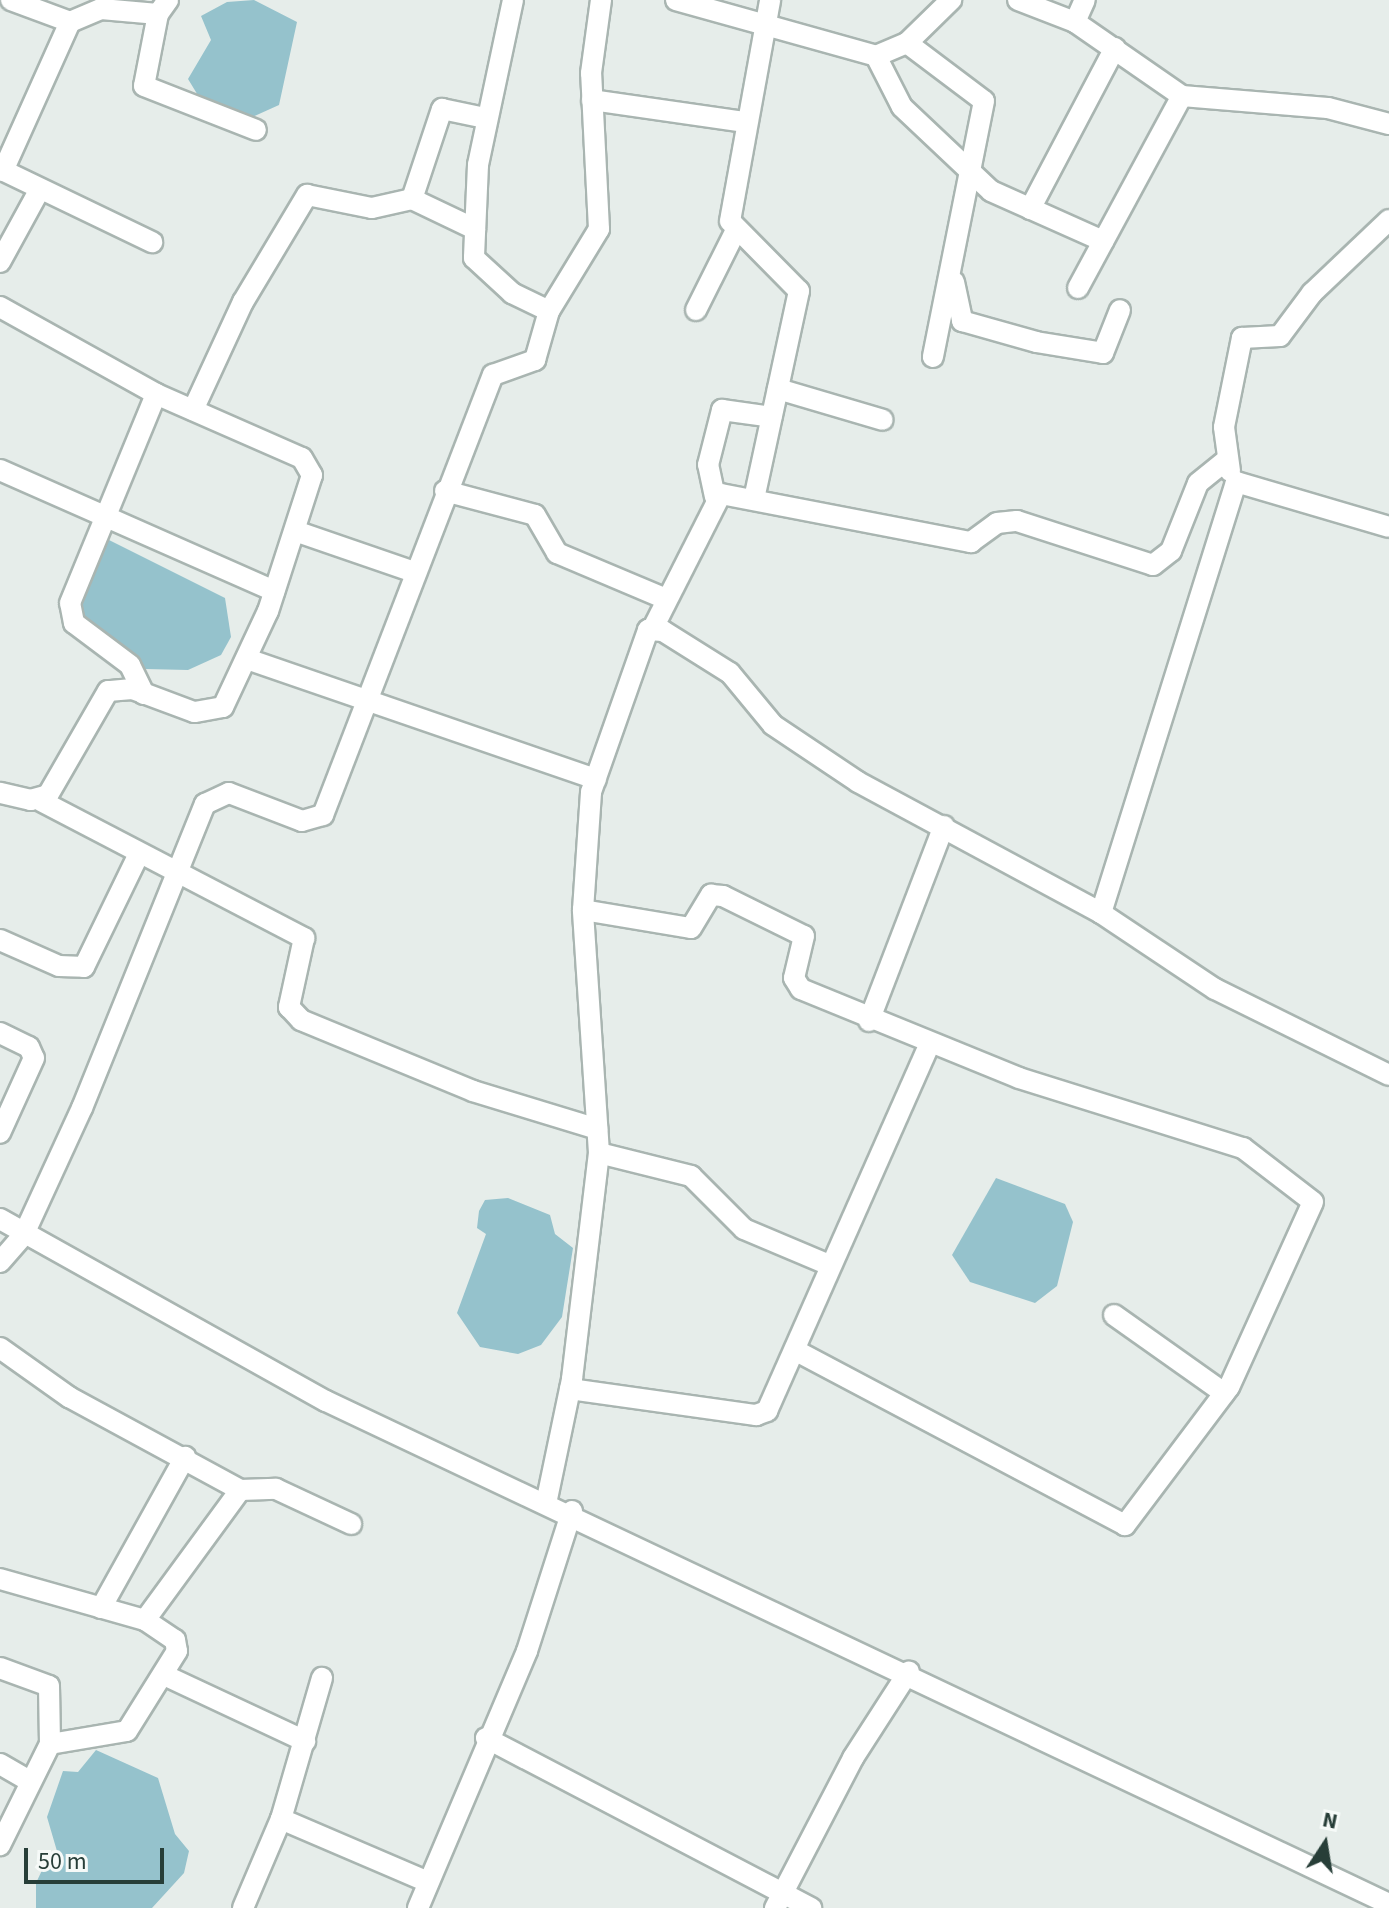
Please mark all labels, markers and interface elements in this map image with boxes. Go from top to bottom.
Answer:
text: N [1319,1803,1340,1838]
north arrow [1285,1804,1365,1884]
scale bar [28,1832,168,1882]
text: 50 m [38,1844,87,1879]

